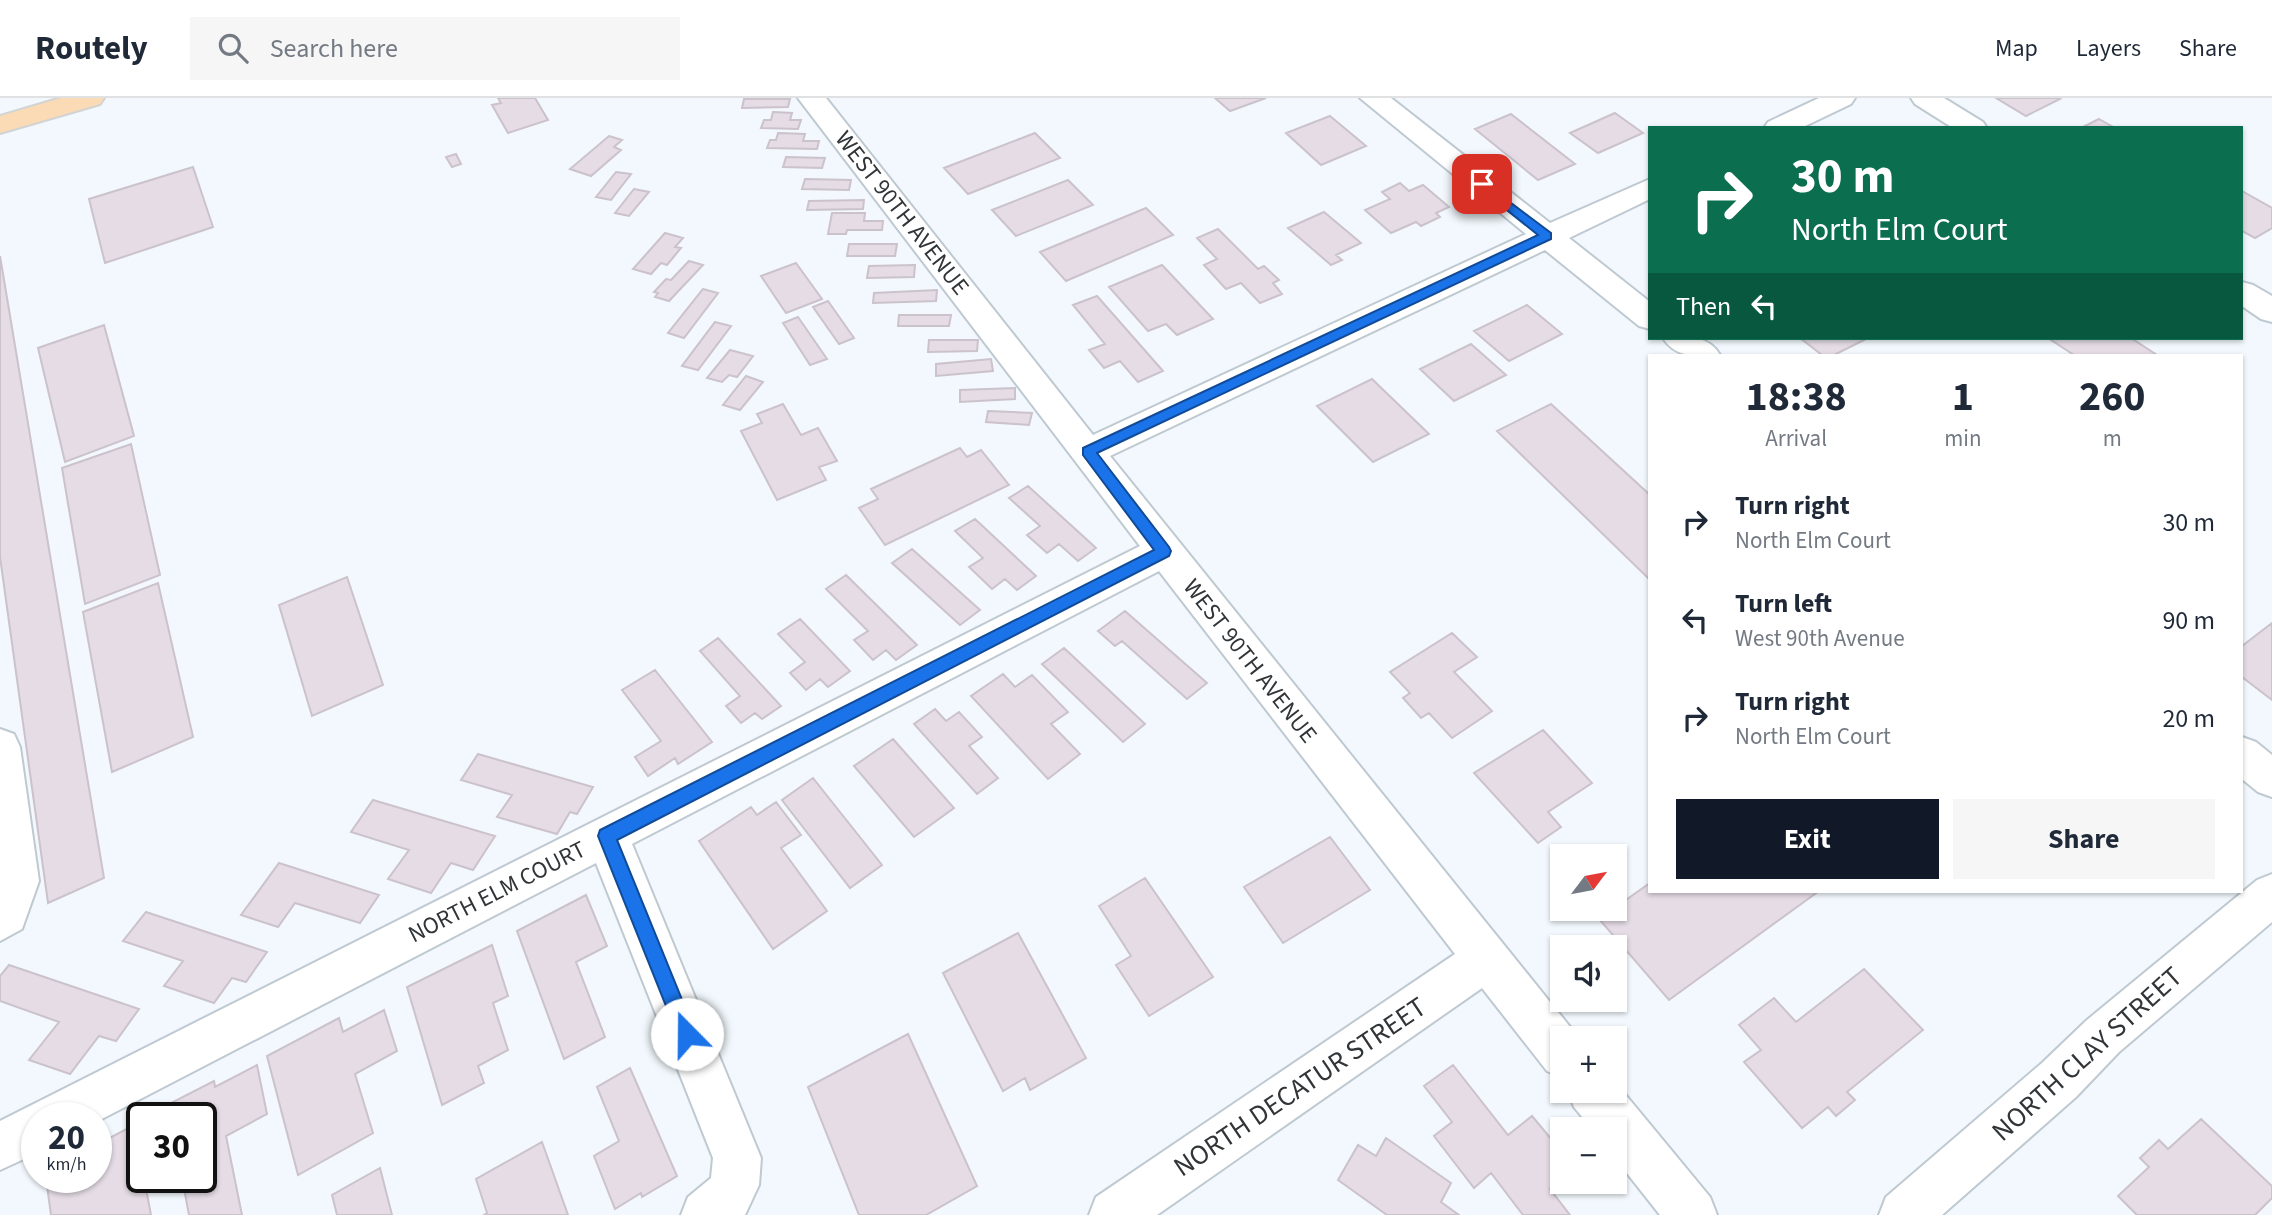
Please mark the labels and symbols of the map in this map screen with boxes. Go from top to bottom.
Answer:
street label: WEST 90TH AVENUE [827,123,977,303]
pin [1452,154,1512,214]
street label: WEST 90TH AVENUE [1175,571,1325,751]
street label: NORTH ELM COURT [402,832,592,952]
north arrow [1550,844,1628,920]
street label: NORTH CLAY STREET [1983,957,2191,1151]
street label: NORTH DECATUR STREET [1166,987,1434,1187]
position arrow [650,997,724,1071]
speed limit sign: 30 [126,1102,217,1193]

